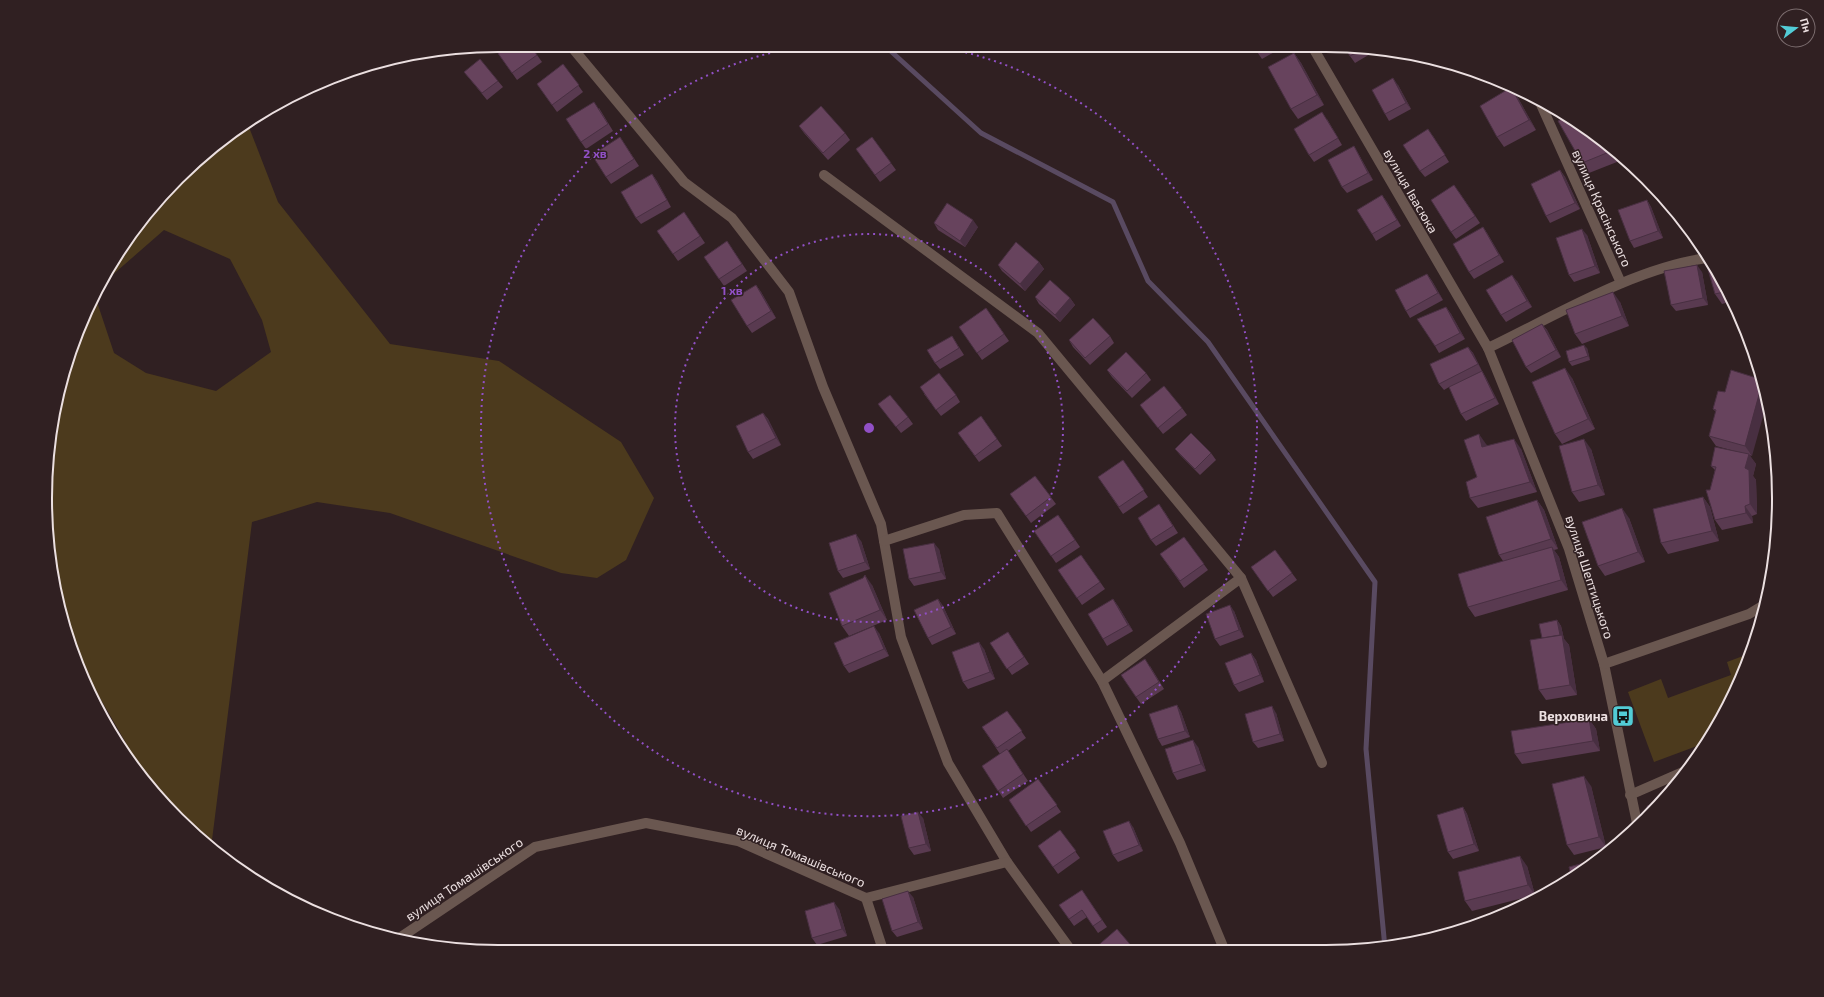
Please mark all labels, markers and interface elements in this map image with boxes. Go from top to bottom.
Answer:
north arrow [1776,8,1816,48]
text: Пн [1798,16,1814,34]
text: 2 хв [583,146,607,160]
street label: вулиця Івасюка [1380,146,1442,236]
street label: вулиця Красінського [1569,147,1635,269]
text: 1 хв [721,283,743,297]
centre of rings [862,421,876,435]
street label: вулиця Шептицького [1562,513,1618,641]
bus stop icon: Верховина [1610,703,1636,729]
place label: Верховина [1539,708,1608,724]
street label: вулиця Томашівського [734,822,868,890]
street label: вулиця Томашівського [402,834,526,924]

